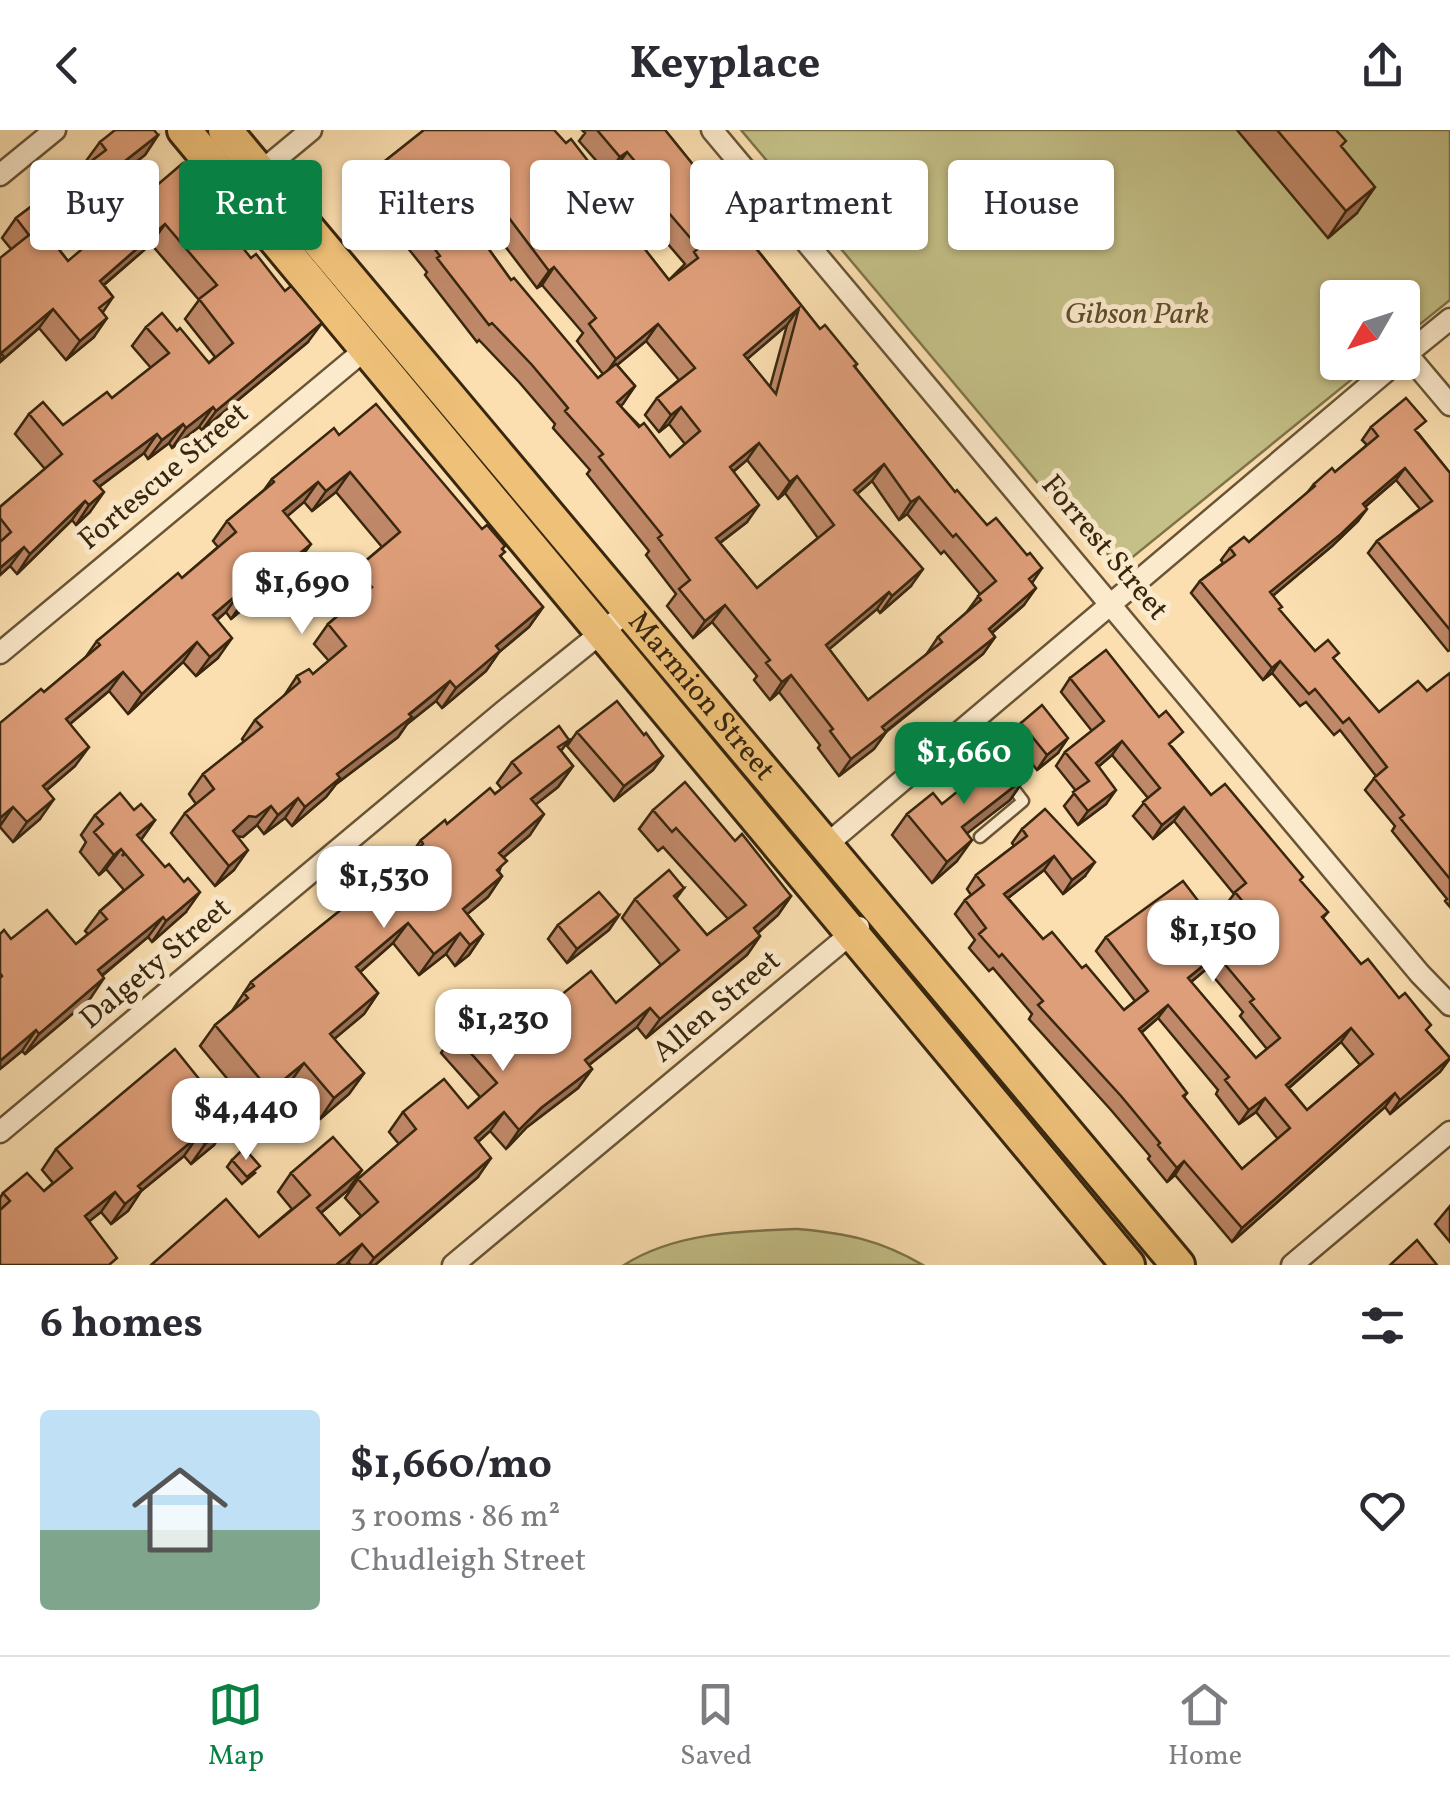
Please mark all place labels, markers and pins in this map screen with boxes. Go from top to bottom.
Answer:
pin: $1,690 [221,552,383,637]
pin: $1,660 [883,722,1045,807]
pin: $1,530 [303,846,465,931]
pin: $1,150 [1132,900,1294,985]
pin: $1,230 [422,989,584,1074]
pin: $4,440 [165,1078,327,1163]

